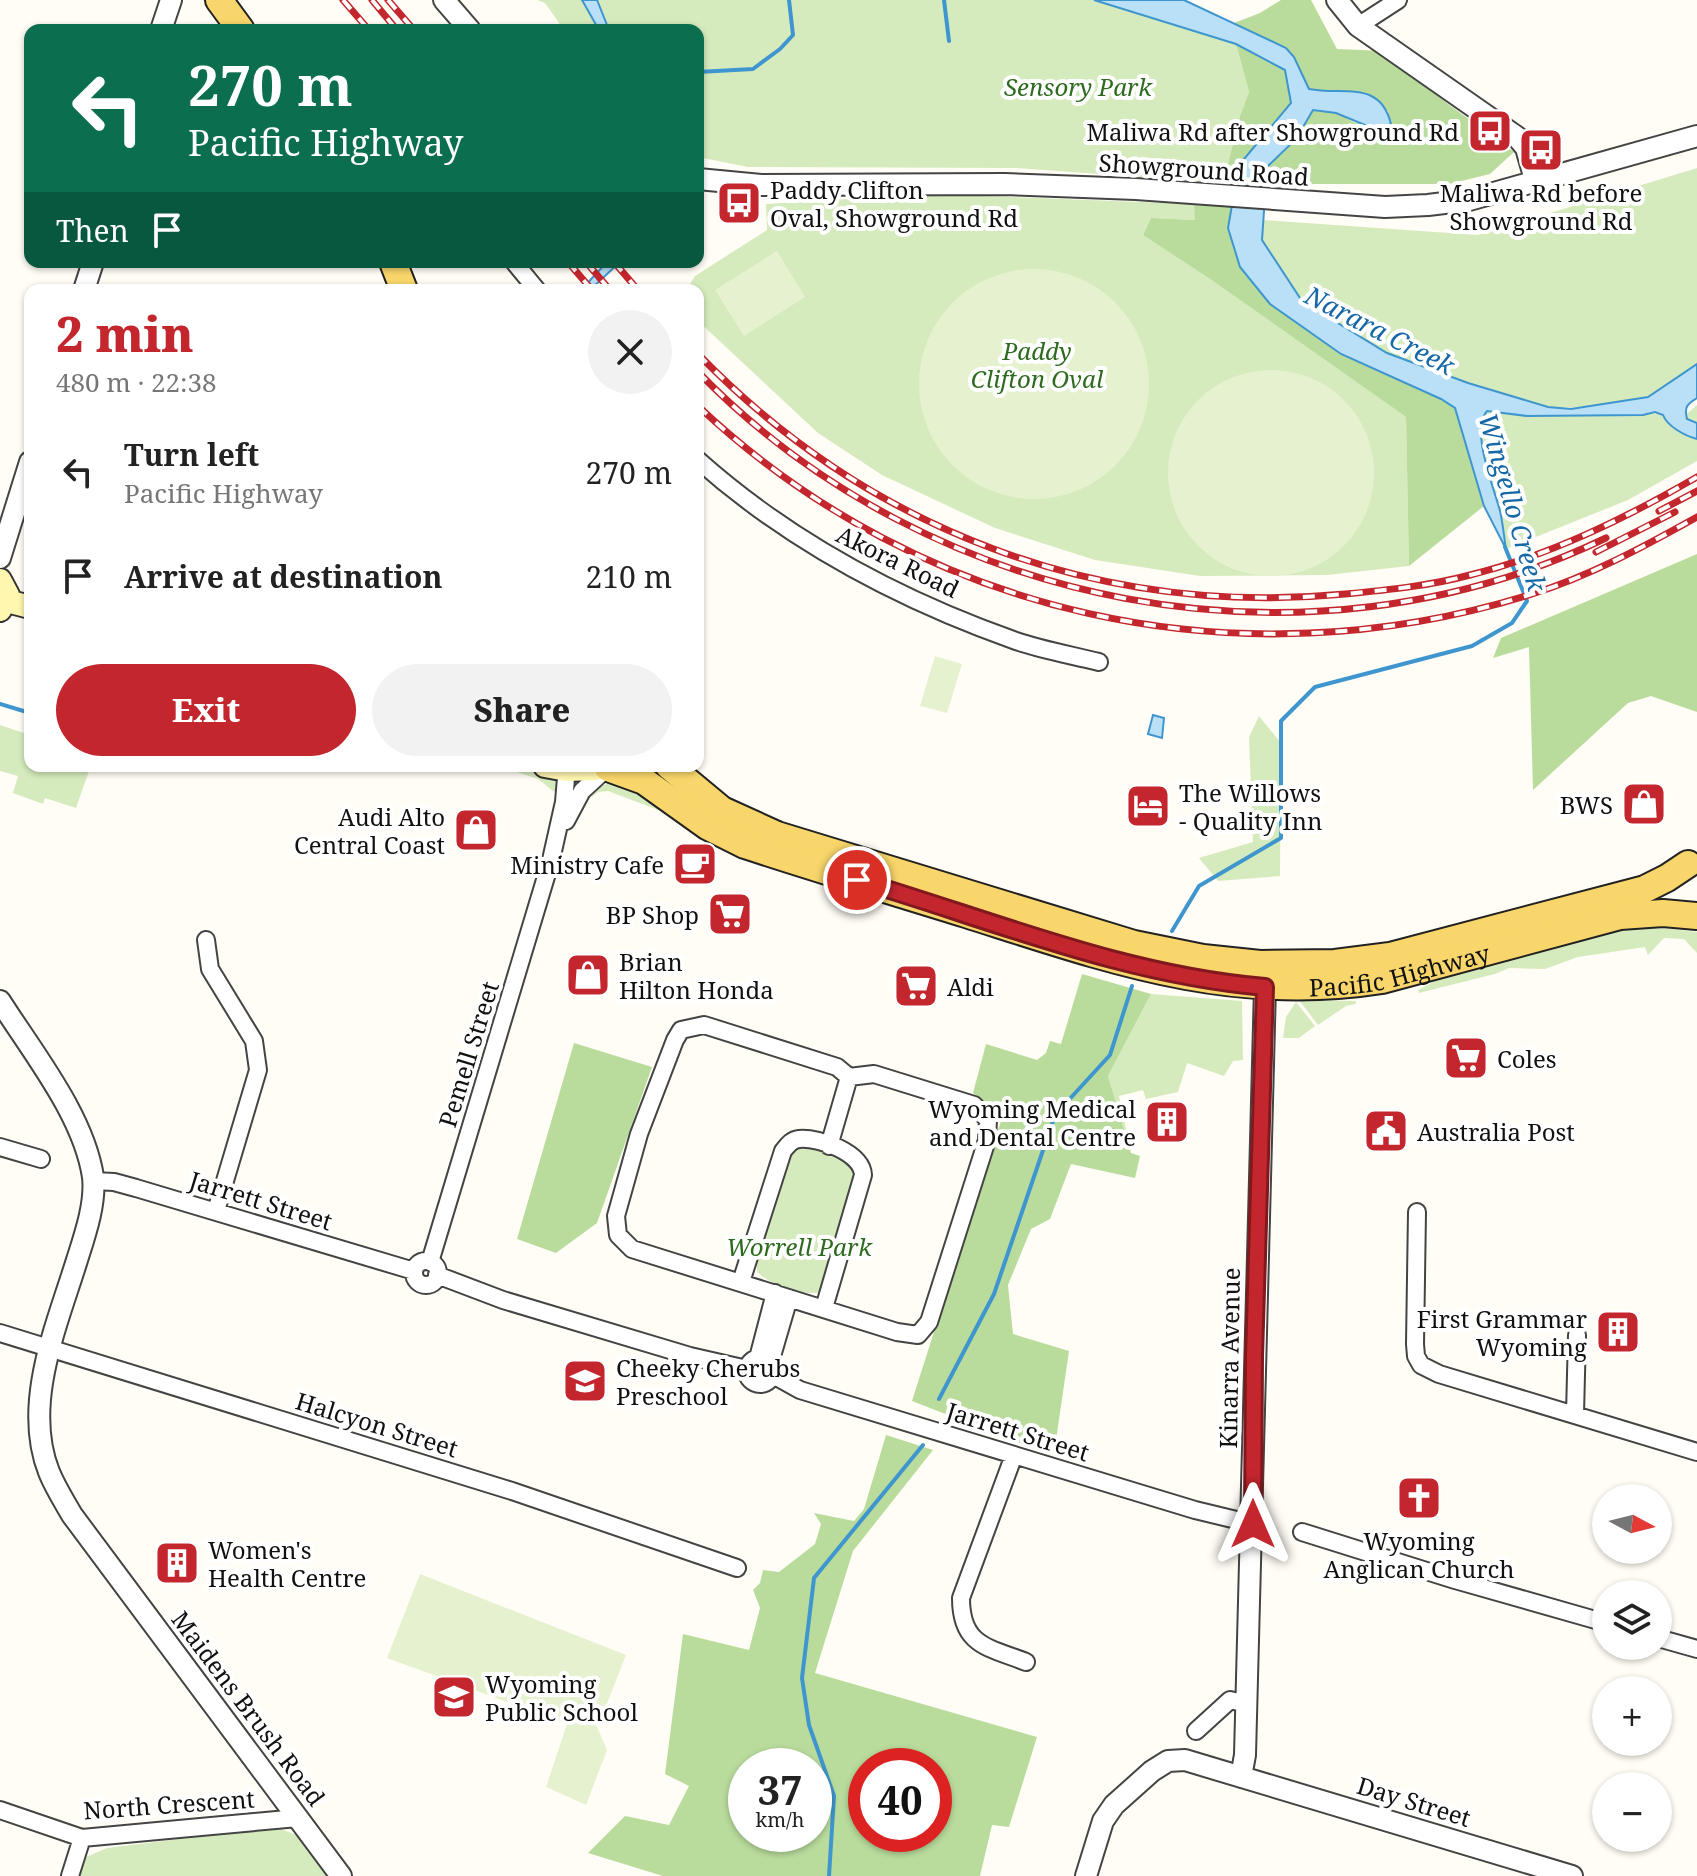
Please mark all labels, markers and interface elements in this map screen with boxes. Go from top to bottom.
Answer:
text: 270 m [188,46,353,122]
icon: left [56,56,160,160]
park label: Sensory Park [1004,70,1153,103]
bus stop icon: Maliwa Rd after Showground Rd [1466,107,1514,155]
place label: Maliwa Rd after Showground Rd [1086,115,1459,148]
text: Pacific Highway [188,118,463,167]
bus stop icon: Maliwa Rd before Showground Rd [1517,126,1565,174]
street label: Showground Road [1098,145,1310,193]
place label: Paddy Clifton Oval, Showground Rd [770,173,1018,234]
place label: Maliwa Rd before Showground Rd [1440,176,1642,237]
bus stop icon: Paddy Clifton Oval, Showground Rd [715,179,763,227]
icon: arrive [145,208,189,252]
text: Then [56,210,129,251]
water label: Narara Creek [1298,276,1462,384]
text: 2 min [56,301,194,366]
button: close [588,310,672,394]
park label: Paddy Clifton Oval [971,334,1104,395]
text: 480 m · 22:38 [56,364,217,400]
water label: Wingello Creek [1470,409,1556,596]
text: Turn left [124,434,259,475]
icon: left [56,450,100,494]
text: 270 m [586,452,672,493]
text: Pacific Highway [124,475,323,511]
street label: Akora Road [831,517,965,605]
icon: arrive [56,554,100,598]
text: Arrive at destination [124,556,443,597]
text: 210 m [586,556,672,597]
button: Exit [56,664,356,756]
button: Share [372,664,672,756]
place label: The Willows - Quality Inn [1179,776,1322,837]
shop icon: BWS [1620,780,1668,828]
hotel icon: The Willows - Quality Inn [1124,782,1172,830]
place label: BWS [1560,788,1613,821]
place label: Audi Alto Central Coast [294,800,445,861]
shop icon: Audi Alto Central Coast [452,806,500,854]
cafe icon: Ministry Cafe [671,840,719,888]
pin [823,846,891,914]
place label: Ministry Cafe [510,848,664,881]
icon: arrive [835,858,879,902]
supermarket icon: BP Shop [706,890,754,938]
place label: BP Shop [606,898,699,931]
street label: Pacific Highway [1308,935,1493,1003]
place label: Brian Hilton Honda [619,945,774,1006]
shop icon: Brian Hilton Honda [564,951,612,999]
supermarket icon: Aldi [892,962,940,1010]
place label: Aldi [947,970,994,1003]
street label: Pemell Street [430,977,506,1131]
supermarket icon: Coles [1442,1034,1490,1082]
place label: Coles [1497,1042,1557,1075]
place label: Wyoming Medical and Dental Centre [928,1092,1137,1153]
building icon: Wyoming Medical and Dental Centre [1143,1098,1191,1146]
public building icon: Australia Post [1362,1107,1410,1155]
place label: Australia Post [1417,1115,1575,1148]
street label: Jarrett Street [185,1162,336,1237]
park label: Worrell Park [726,1230,873,1263]
street label: Kinarra Avenue [1211,1267,1247,1449]
place label: First Grammar Wyoming [1417,1302,1587,1363]
building icon: First Grammar Wyoming [1594,1308,1642,1356]
place label: Cheeky Cherubs Preschool [616,1351,800,1412]
school or university icon: Cheeky Cherubs Preschool [561,1357,609,1405]
street label: Halcyon Street [292,1384,462,1464]
street label: Jarrett Street [942,1393,1093,1468]
church icon: Wyoming Anglican Church [1395,1474,1443,1522]
position arrow [1211,1482,1295,1566]
north arrow [1592,1484,1672,1564]
map controls [1592,1484,1672,1852]
place label: Wyoming Anglican Church [1323,1524,1515,1585]
place label: Women's Health Centre [208,1533,366,1594]
building icon: Women's Health Centre [153,1539,201,1587]
button: layers [1592,1580,1672,1660]
street label: Maidens Brush Road [165,1604,333,1812]
place label: Wyoming Public School [485,1667,638,1728]
school or university icon: Wyoming Public School [430,1673,478,1721]
button: + [1592,1676,1672,1756]
speed limit sign: 40 [848,1748,952,1852]
text: 37 [757,1762,803,1817]
street label: Day Street [1353,1768,1475,1834]
button: − [1592,1772,1672,1852]
street label: North Crescent [82,1782,256,1826]
text: km/h [755,1806,805,1833]

